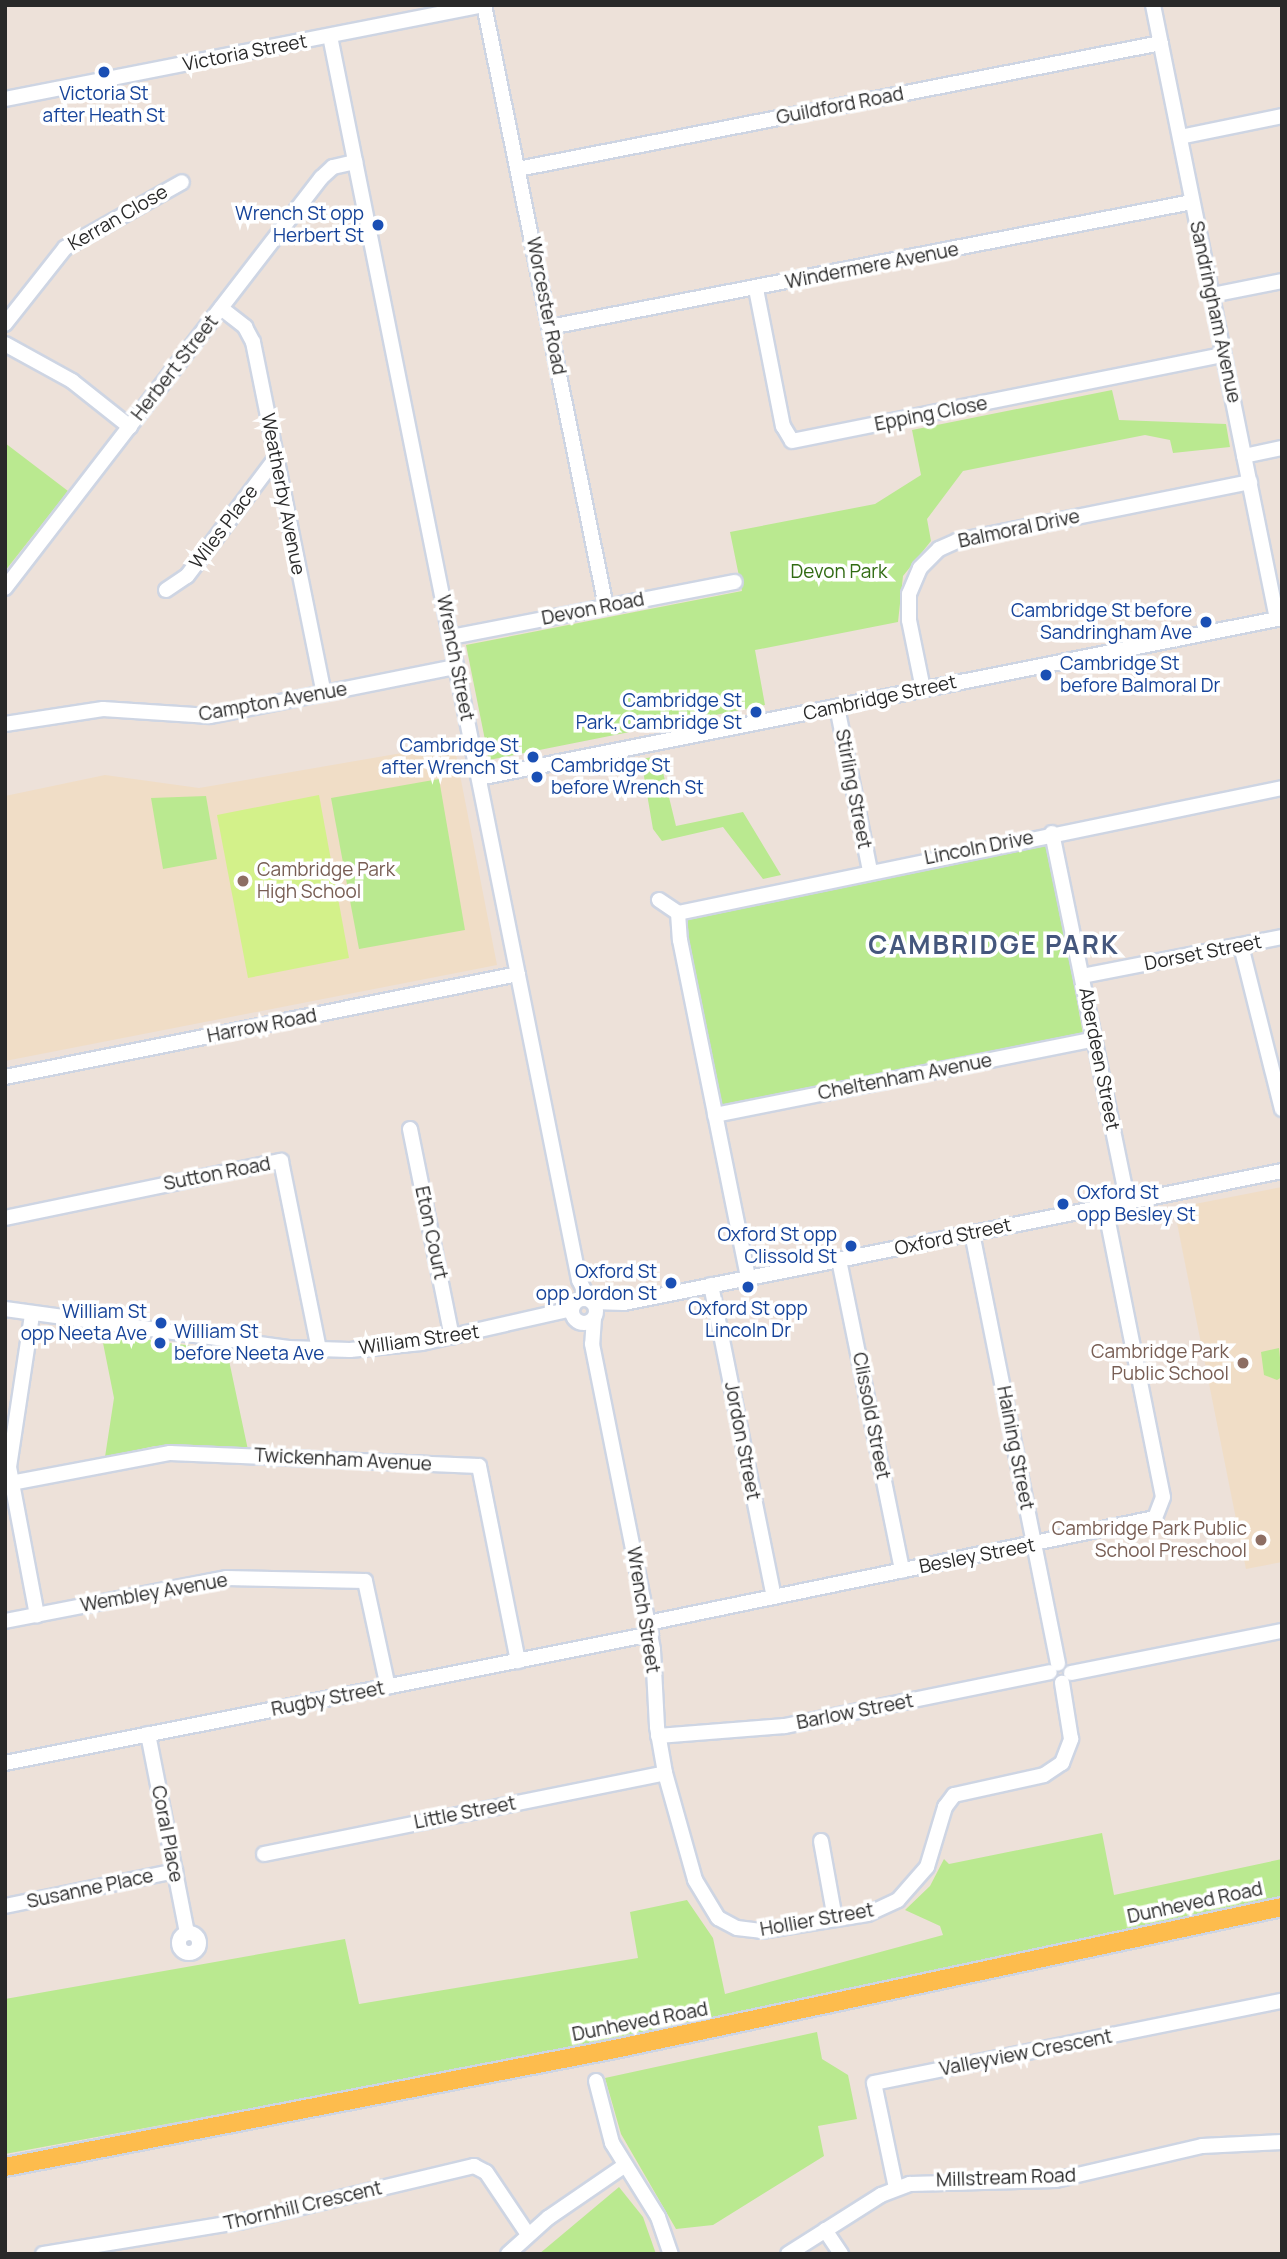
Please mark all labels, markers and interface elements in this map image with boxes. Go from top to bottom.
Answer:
street label: Victoria Street [181,30,309,76]
marker: Victoria St after Heath St [96,64,112,80]
street label: Guildford Road [774,82,906,130]
place label: Victoria St after Heath St [43,83,165,127]
street label: Kerran Close [64,180,172,256]
place label: Wrench St opp Herbert St [235,203,364,247]
marker: Wrench St opp Herbert St [370,217,386,233]
street label: Sandringham Avenue [1185,219,1245,405]
street label: Worcester Road [521,235,571,377]
street label: Windermere Avenue [783,238,961,294]
street label: Herbert Street [127,311,223,425]
street label: Epping Close [873,392,989,436]
street label: Weatherby Avenue [256,411,310,577]
street label: Wiles Place [185,481,263,573]
street label: Balmoral Drive [956,505,1082,553]
park label: Devon Park [791,561,887,583]
street label: Devon Road [540,588,646,630]
street label: Wrench Street [432,593,478,723]
place label: Cambridge St before Sandringham Ave [1011,600,1192,644]
marker: Cambridge St before Sandringham Ave [1198,614,1214,630]
place label: Cambridge St before Balmoral Dr [1060,653,1220,697]
marker: Cambridge St before Balmoral Dr [1038,667,1054,683]
street label: Cambridge Street [801,671,959,725]
street label: Campton Avenue [197,678,349,726]
place label: Cambridge St Park, Cambridge St [576,690,742,734]
marker: Cambridge St Park, Cambridge St [748,704,764,720]
street label: Stirling Street [830,727,876,851]
place label: Cambridge St after Wrench St [381,735,519,779]
marker: Cambridge St after Wrench St [525,749,541,765]
place label: Cambridge St before Wrench St [551,755,704,799]
marker: Cambridge St before Wrench St [529,769,545,785]
street label: Lincoln Drive [922,826,1036,870]
place label: Cambridge Park High School [257,859,395,903]
marker: Cambridge Park High School [235,873,251,889]
district label: CAMBRIDGE PARK [870,929,1118,961]
street label: Dorset Street [1143,930,1263,976]
street label: Aberdeen Street [1074,986,1124,1132]
street label: Harrow Road [205,1004,319,1048]
street label: Cheltenham Avenue [816,1049,994,1105]
street label: Sutton Road [162,1152,272,1196]
place label: Oxford St opp Besley St [1077,1182,1196,1226]
street label: Eton Court [410,1184,452,1282]
marker: Oxford St opp Besley St [1055,1196,1071,1212]
street label: Oxford Street [893,1214,1013,1260]
place label: Oxford St opp Clissold St [717,1224,837,1268]
marker: Oxford St opp Clissold St [843,1238,859,1254]
place label: Oxford St opp Jordon St [536,1261,657,1305]
marker: Oxford St opp Jordon St [663,1275,679,1291]
marker: Oxford St opp Lincoln Dr [740,1279,756,1295]
place label: Oxford St opp Lincoln Dr [688,1298,808,1342]
place label: William St opp Neeta Ave [21,1301,147,1345]
marker: William St opp Neeta Ave [153,1315,169,1331]
street label: William Street [357,1320,481,1360]
place label: William St before Neeta Ave [174,1321,324,1365]
marker: William St before Neeta Ave [152,1335,168,1351]
place label: Cambridge Park Public School [1091,1341,1229,1385]
street label: Clissold Street [848,1351,894,1481]
marker: Cambridge Park Public School [1235,1355,1251,1371]
street label: Jordon Street [719,1380,765,1502]
street label: Haining Street [992,1384,1038,1512]
street label: Twickenham Avenue [254,1444,432,1476]
place label: Cambridge Park Public School Preschool [1052,1518,1247,1562]
marker: Cambridge Park Public School Preschool [1253,1532,1269,1548]
street label: Besley Street [917,1534,1037,1578]
street label: Wrench Street [622,1545,664,1675]
street label: Wembley Avenue [79,1569,229,1617]
street label: Rugby Street [269,1677,387,1721]
street label: Barlow Street [795,1690,915,1734]
street label: Coral Place [146,1784,188,1884]
street label: Little Street [412,1792,518,1834]
street label: Susanne Place [25,1864,155,1914]
street label: Dunheved Road [1125,1878,1265,1928]
street label: Hollier Street [758,1899,876,1941]
street label: Dunheved Road [570,1998,710,2046]
street label: Valleyview Crescent [938,2025,1114,2081]
street label: Millstream Road [936,2164,1076,2192]
street label: Thornhill Crescent [222,2177,384,2235]

